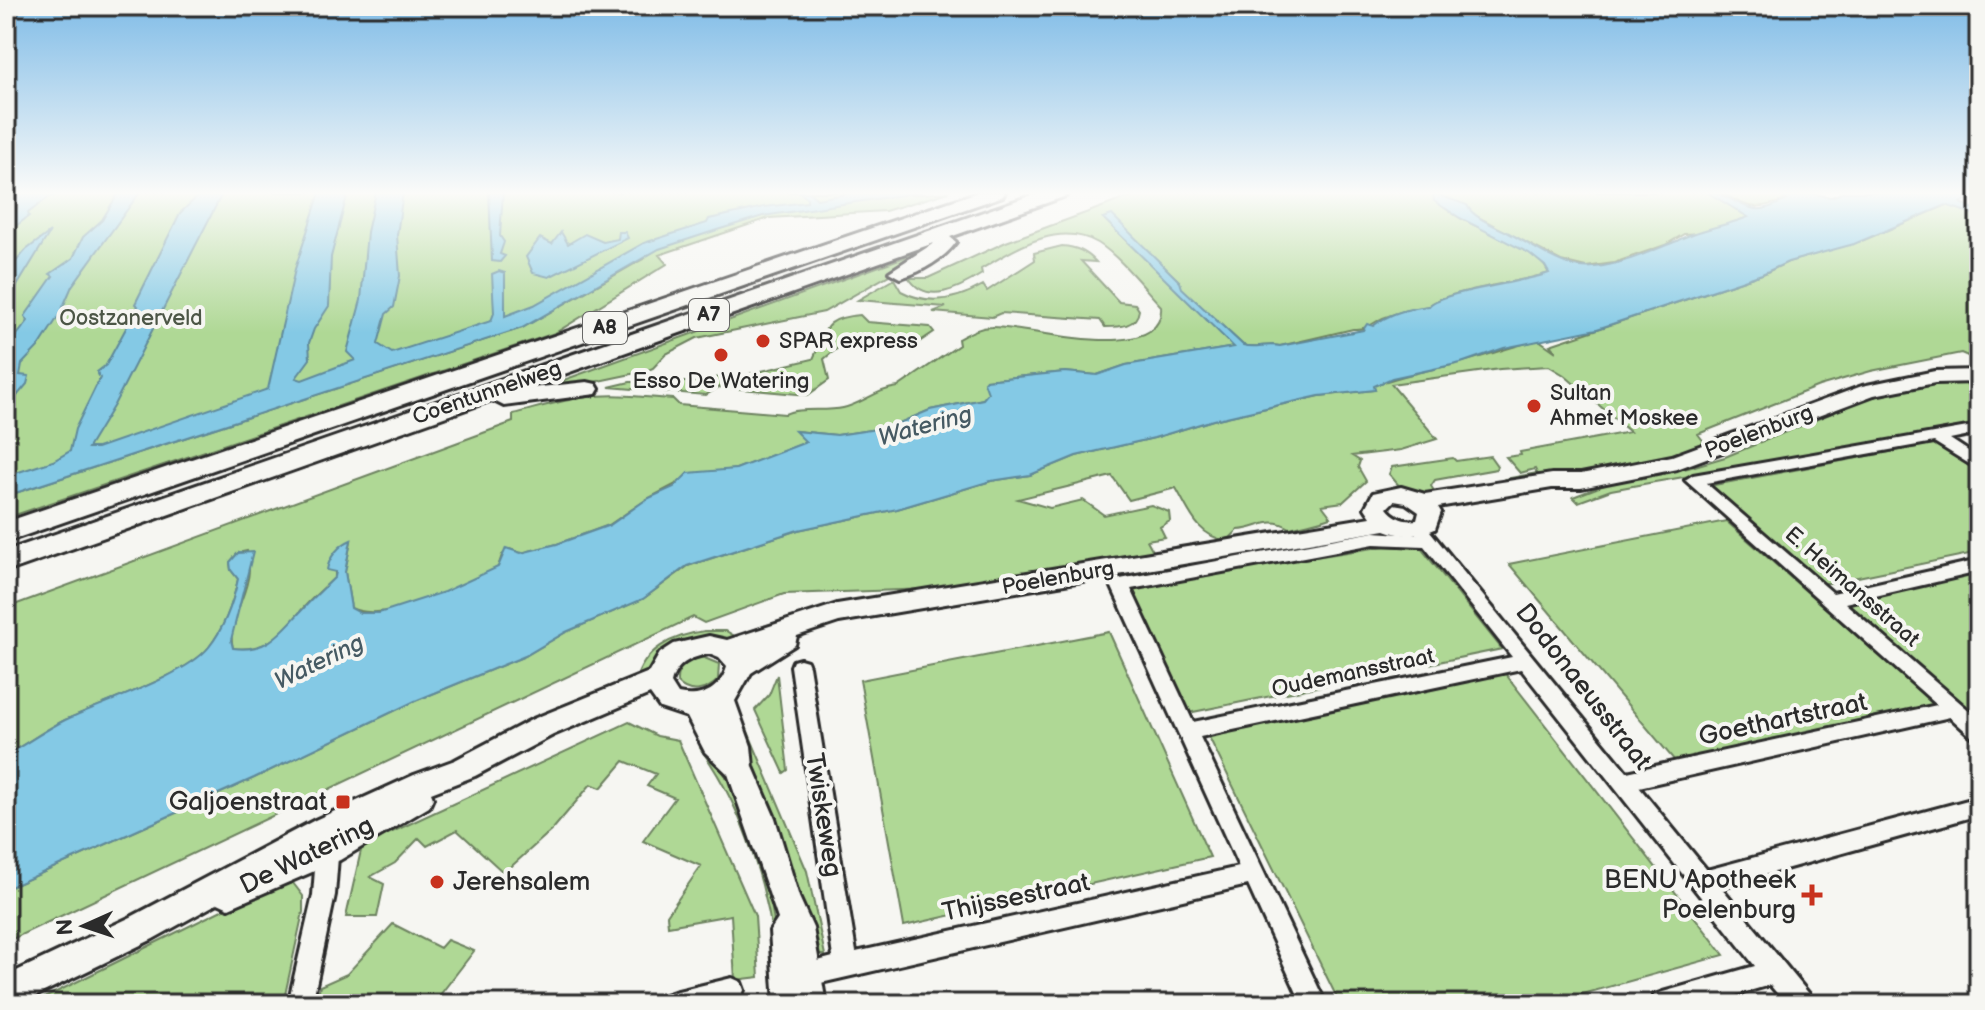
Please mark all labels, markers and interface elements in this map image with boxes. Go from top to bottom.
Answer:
road number: A7 [689,299,729,331]
park label: Oostzanerveld [59,305,203,332]
road number: A8 [583,312,627,344]
place label: SPAR express [779,328,918,355]
marker: SPAR express [754,332,772,350]
marker: Esso De Watering [712,346,730,364]
street label: Coentunnelweg [409,355,565,431]
place label: Esso De Watering [632,368,810,395]
place label: Sultan Ahmet Moskee [1550,380,1698,432]
marker: Sultan Ahmet Moskee [1525,397,1543,415]
water label: Watering [875,399,976,452]
street label: Poelenburg [1701,399,1817,465]
street label: E. Heimansstraat [1779,521,1925,653]
street label: Poelenburg [1000,555,1116,601]
street label: Dodonaeusstraat [1509,598,1657,776]
water label: Watering [270,628,369,696]
street label: Oudemansstraat [1269,643,1437,703]
street label: Goethartstraat [1696,687,1870,753]
street label: Twiskeweg [798,751,848,879]
place label: Galjoenstraat [169,787,327,818]
marker: Galjoenstraat [334,793,352,811]
street label: De Watering [235,810,379,902]
place label: BENU Apotheek Poelenburg [1604,865,1796,926]
place label: Jerehsalem [453,867,590,898]
street label: Thijssestraat [939,867,1093,929]
marker: Jerehsalem [428,873,446,891]
north arrow [44,886,124,966]
marker: BENU Apotheek Poelenburg [1803,886,1821,904]
text: N [52,918,79,936]

